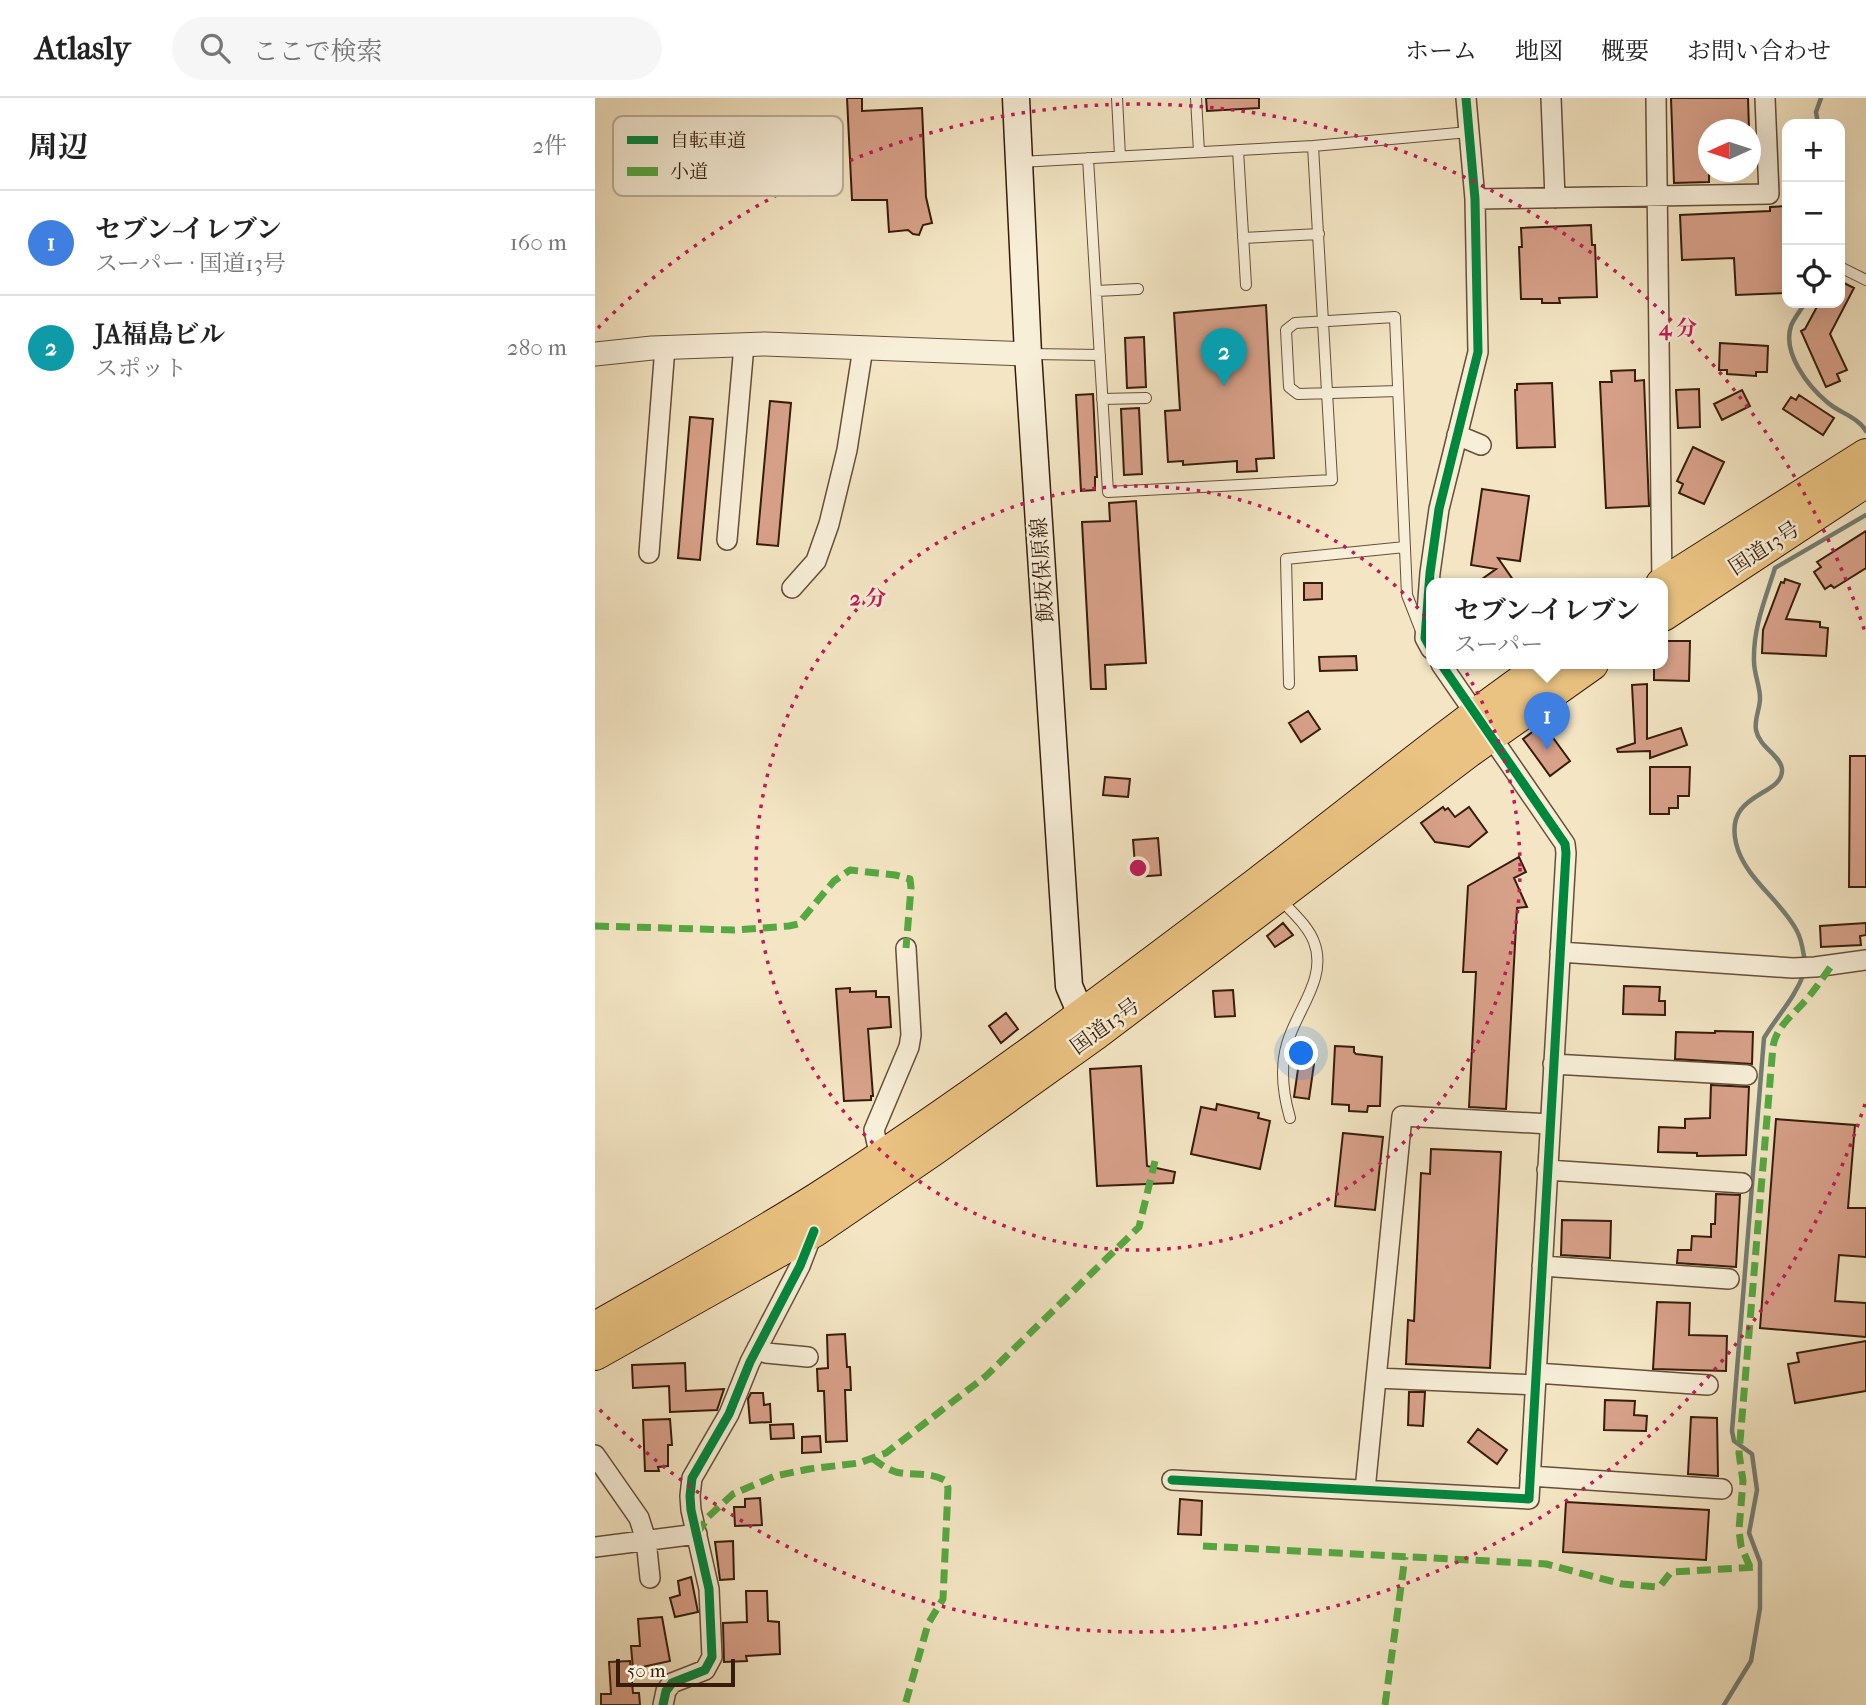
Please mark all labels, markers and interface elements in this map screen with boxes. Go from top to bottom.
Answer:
search box [172,17,662,80]
text: Atlasly [35,29,130,68]
icon: search [196,29,234,67]
text: ここで検索 [252,36,382,67]
text: ホーム [1405,37,1477,65]
text: 地図 [1515,37,1563,65]
text: 概要 [1601,37,1649,65]
text: お問い合わせ [1687,37,1831,65]
legend [613,116,843,196]
north arrow [1698,119,1761,182]
map controls [1782,119,1845,308]
button: + [1782,119,1845,182]
text: 周辺 [28,130,88,165]
text: 自転車道 [670,130,746,152]
text: 2件 [532,132,567,159]
text: 小道 [670,161,708,183]
button: − [1782,182,1845,245]
text: セブン-イレブン [95,214,282,245]
text: 1 [47,229,55,256]
text: 160 m [510,229,567,256]
button: locate [1782,245,1845,308]
text: スーパー · 国道13号 [95,250,286,277]
text: 4 分 [1658,316,1697,341]
text: JA福島ビル [95,319,225,350]
pin: 2 [1201,328,1247,386]
text: 2 [45,334,57,361]
text: 280 m [507,334,567,361]
text: スポット [95,355,187,382]
street label: 国道13号 [1724,516,1804,580]
street label: 飯坂保原線 [1026,517,1058,623]
popup [1426,578,1668,669]
text: 2 分 [850,586,886,610]
text: セブン-イレブン [1454,595,1640,626]
text: スーパー [1454,631,1543,658]
pin: 1 [1524,692,1570,750]
centre of rings [1126,856,1150,880]
street label: 国道13号 [1066,993,1144,1059]
your location [1284,1036,1318,1070]
scale bar [616,1656,735,1688]
text: 50 m [627,1660,666,1682]

